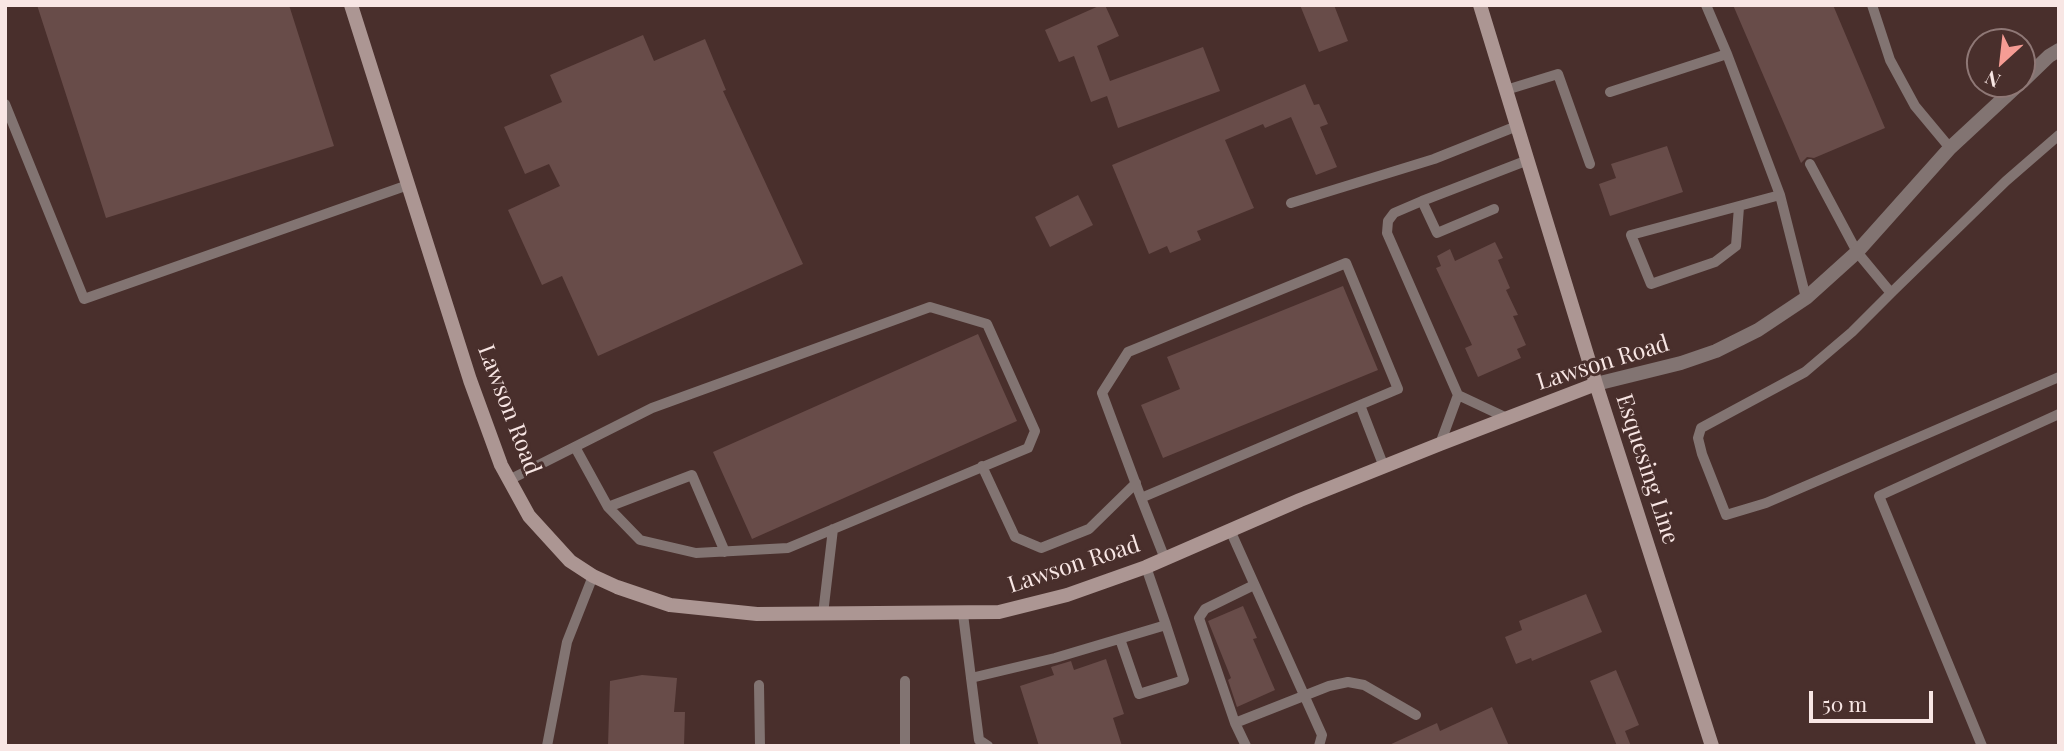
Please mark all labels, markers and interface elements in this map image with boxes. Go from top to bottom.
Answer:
north arrow [1966,28,2036,98]
text: N [1980,65,2004,95]
street label: Lawson Road [1533,330,1673,396]
street label: Lawson Road [472,341,546,479]
street label: Esquesing Line [1610,390,1684,548]
street label: Lawson Road [1005,531,1143,599]
scale bar [1812,678,1936,722]
text: 50 m [1822,689,1867,717]

